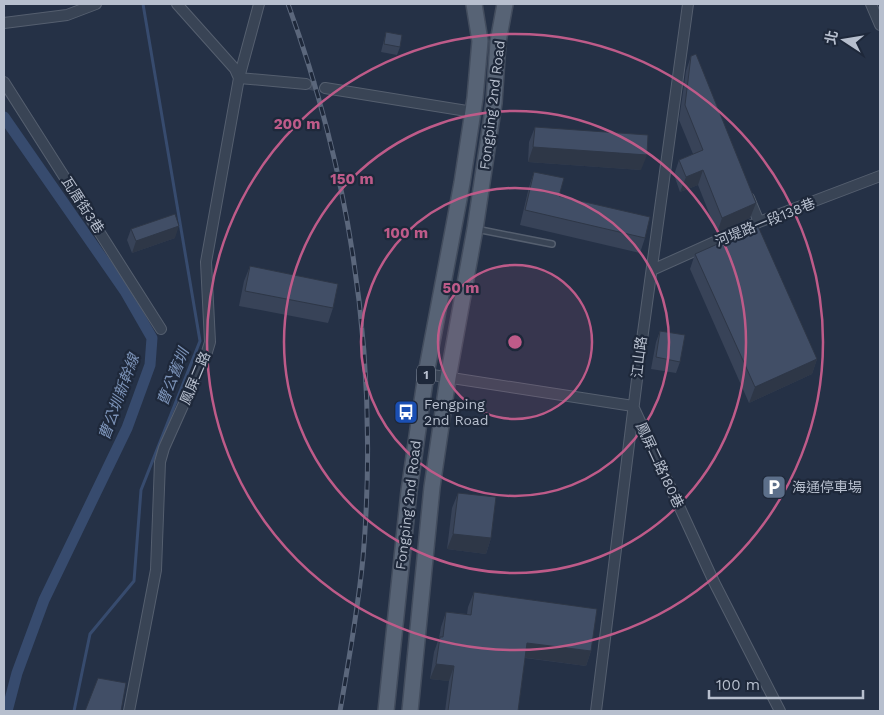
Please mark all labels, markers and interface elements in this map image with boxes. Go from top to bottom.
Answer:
north arrow [819,15,869,65]
text: 北 [822,29,841,46]
street label: Fongping 2nd Road [476,39,508,171]
text: 200 m [274,115,320,133]
text: 150 m [330,170,374,188]
street label: 瓦厝街3巷 [59,174,107,236]
street label: 河堤路一段138巷 [713,195,817,249]
text: 100 m [384,224,428,242]
text: 50 m [443,279,479,297]
centre of rings [506,333,524,351]
street label: 江山路 [629,335,649,379]
water label: 曹公舊圳 [153,344,193,408]
street label: 鳳屏二路 [177,349,213,407]
water label: 曹公圳新幹線 [95,350,144,442]
road number: 1 [417,366,435,384]
place label: Fengping 2nd Road [424,396,489,428]
bus stop icon: Fengping 2nd Road [393,399,419,425]
street label: 鳳屏二路180巷 [633,420,687,510]
street label: Fongping 2nd Road [392,439,424,571]
parking icon: 海通停車場 [761,474,787,500]
place label: 海通停車場 [792,479,862,495]
scale bar [709,668,863,700]
text: 100 m [716,676,760,694]

